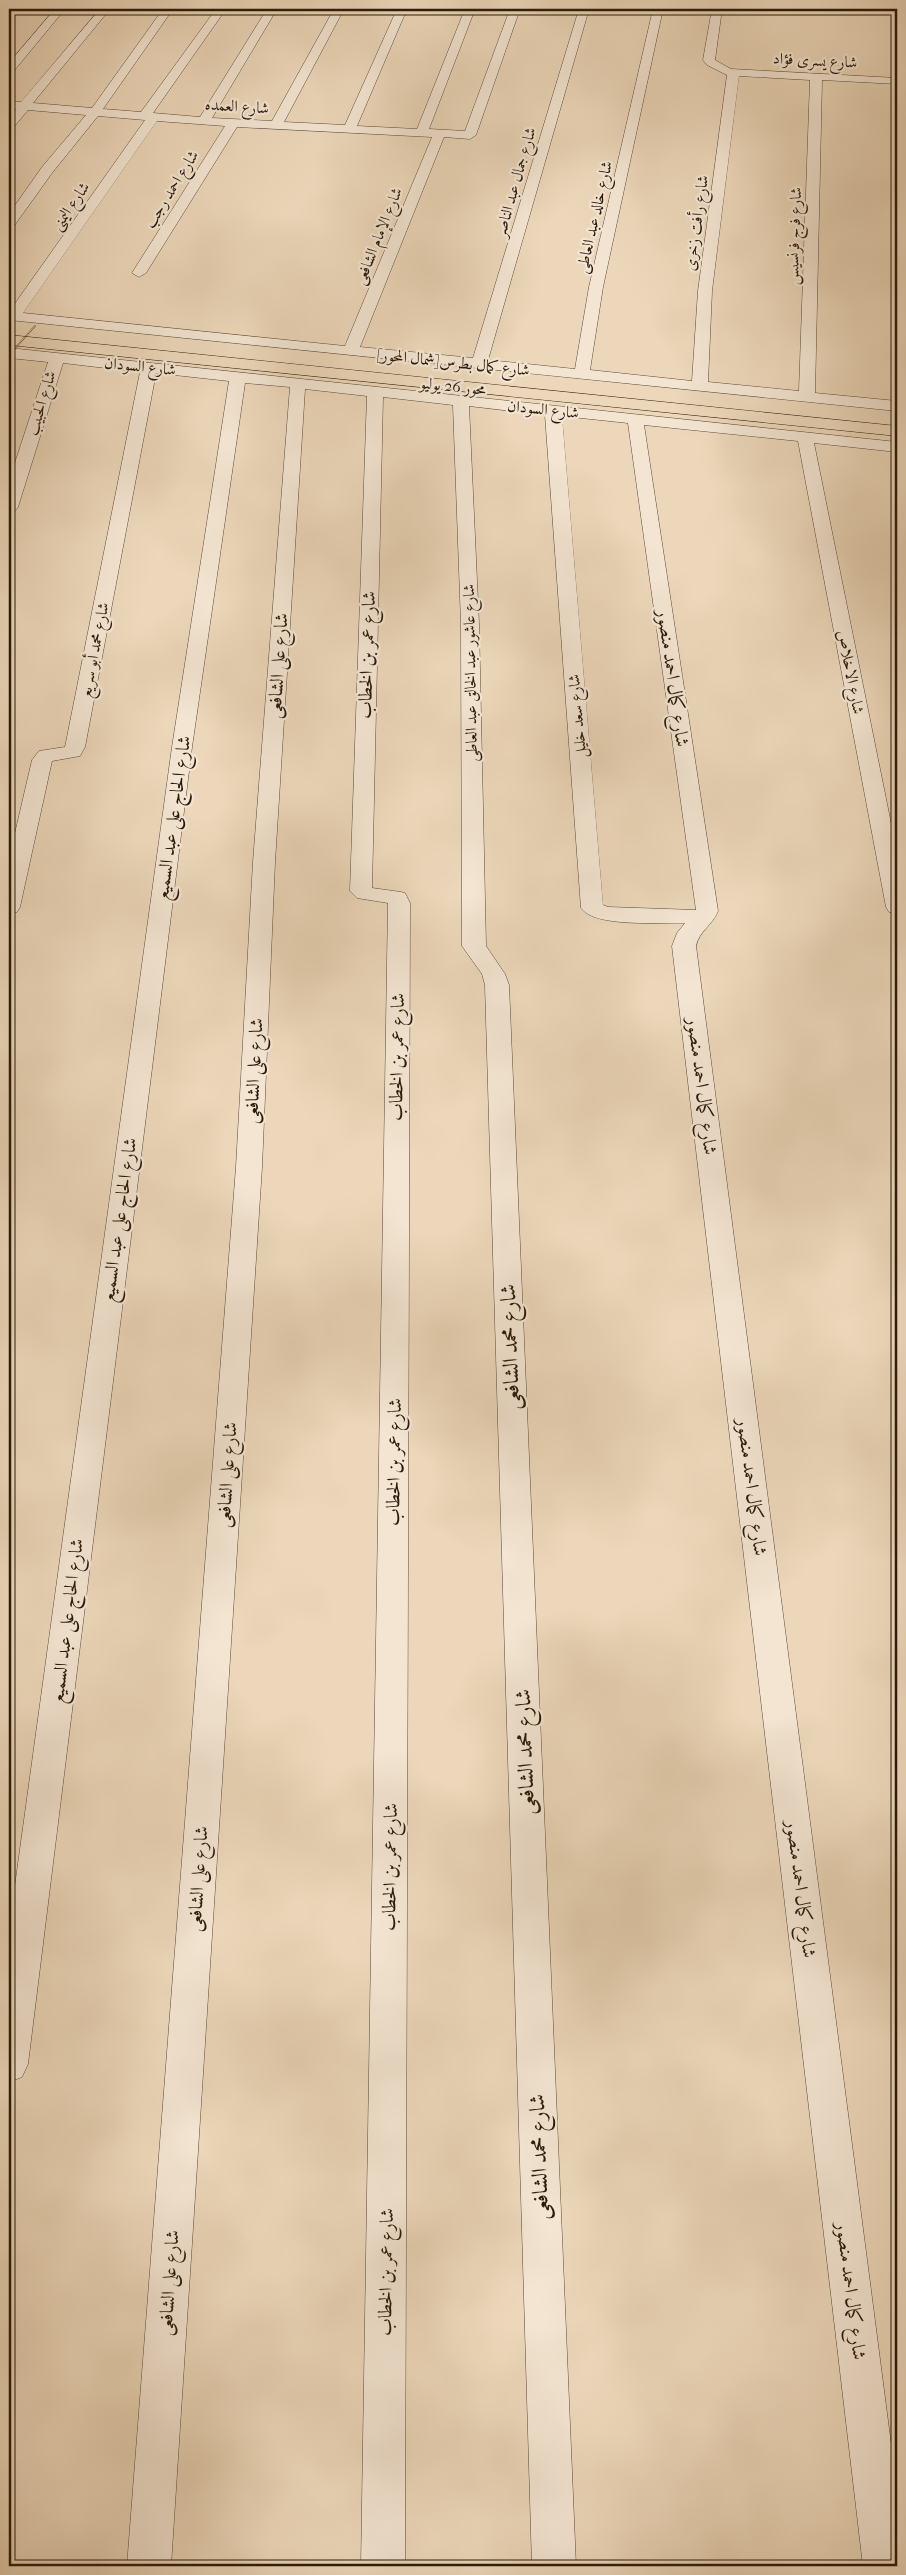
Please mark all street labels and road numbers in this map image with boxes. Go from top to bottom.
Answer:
street label: شارع يسرى فؤاد [772,48,858,76]
street label: شارع العمده [204,94,270,122]
street label: شارع جمال عبد الناصر [490,125,544,242]
street label: شارع احمد رجب [140,147,206,234]
street label: شارع خالد عبد العاطى [572,159,620,276]
street label: شارع رأفت زخرى [678,174,716,273]
street label: شارع اليمنى [47,178,97,236]
street label: شارع الإمام الشافعى [350,185,411,289]
street label: شارع فرج فرنسيس [783,187,810,286]
street label: شارع كمال بطرس[شمال المحور] [375,345,531,383]
street label: شارع السودان [103,353,177,383]
street label: شارع الحبيب [22,368,64,439]
street label: محور 26 يوليو [417,373,487,400]
street label: شارع السودان [506,396,580,426]
street label: شارع عاشور عبد الخالق عبد العاطى [459,584,485,762]
street label: شارع عمر بن الخطاب [354,591,384,719]
street label: شارع محمد أبو سريع [73,600,118,700]
street label: شارع كمال احمد منصور [648,606,694,749]
street label: شارع على الشافعى [263,612,297,720]
street label: شارع الاخلاص [830,628,868,716]
street label: شارع سعد خليل [564,673,594,759]
street label: شارع الحاج على عبد السميع [151,734,201,903]
street label: شارع عمر بن الخطاب [385,993,413,1121]
street label: شارع كمال احمد منصور [678,1014,721,1157]
street label: شارع على الشافعى [240,1017,272,1125]
street label: شارع الحاج على عبد السميع [97,1136,147,1305]
street label: شارع محمد الشافعى [495,1283,530,1410]
street label: شارع عمر بن الخطاب [382,1398,410,1526]
street label: شارع كمال احمد منصور [728,1415,771,1558]
street label: شارع على الشافعى [212,1421,246,1529]
street label: شارع الحاج على عبد السميع [46,1537,94,1705]
street label: شارع محمد الشافعى [510,1688,545,1815]
street label: شارع عمر بن الخطاب [378,1803,406,1931]
street label: شارع كمال احمد منصور [777,1817,820,1960]
street label: شارع على الشافعى [183,1825,217,1933]
street label: شارع محمد الشافعى [524,2093,559,2220]
street label: شارع عمر بن الخطاب [374,2208,402,2336]
street label: شارع كمال احمد منصور [827,2219,870,2362]
street label: شارع على الشافعى [154,2229,188,2337]

